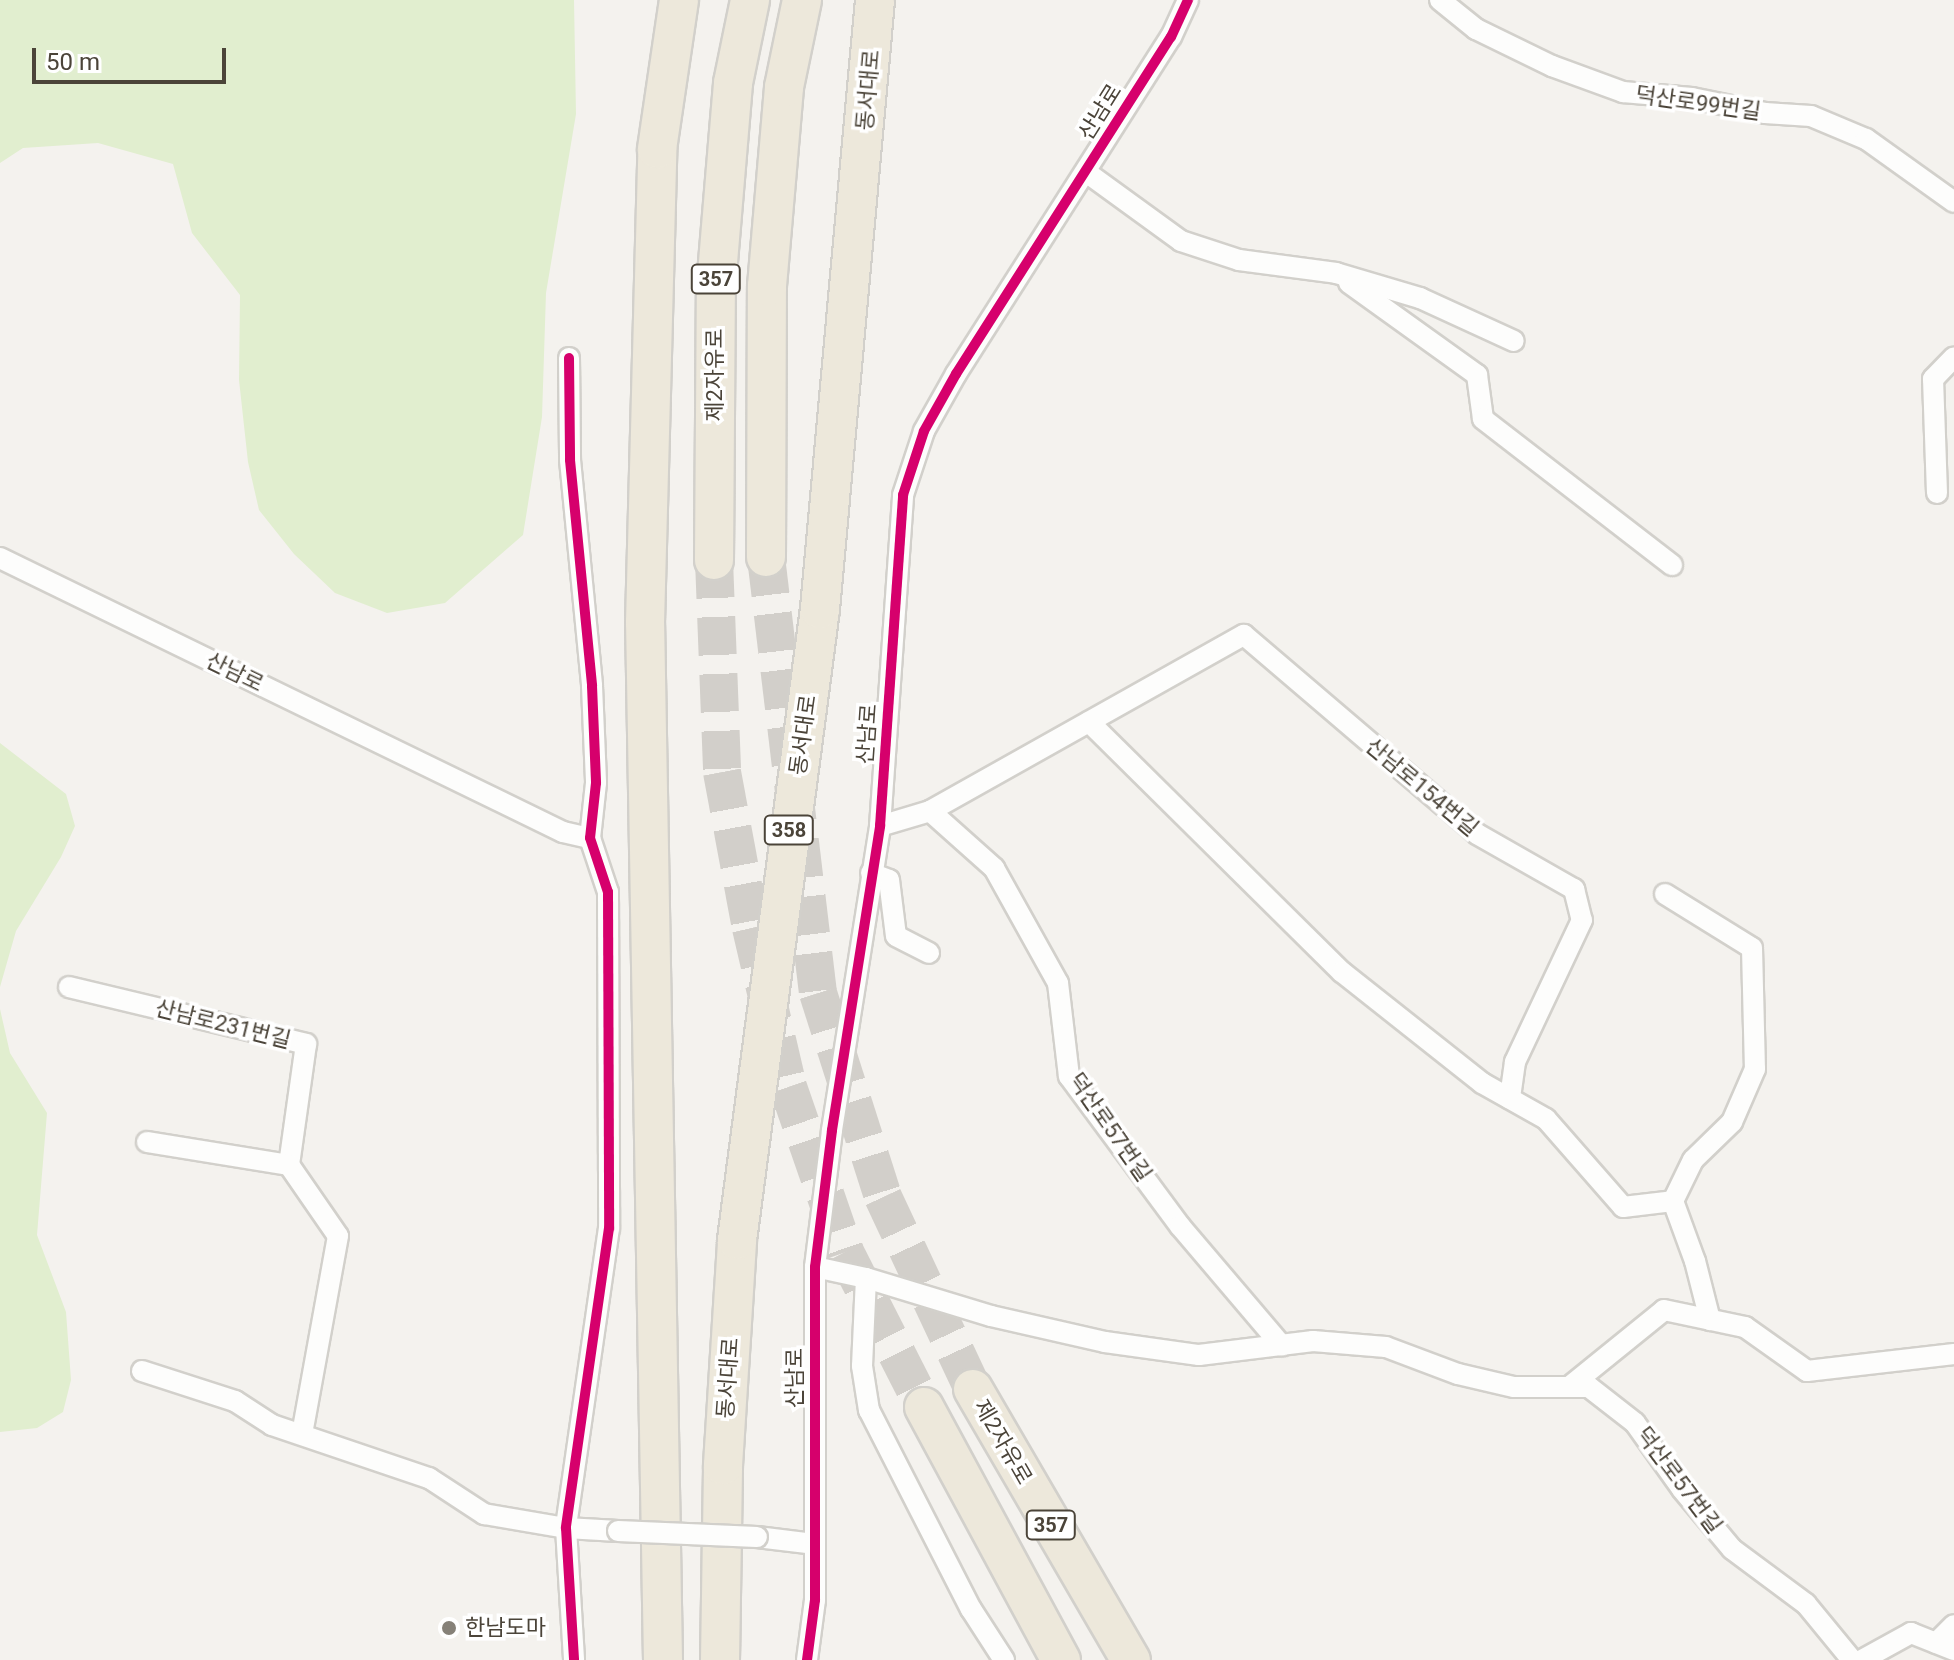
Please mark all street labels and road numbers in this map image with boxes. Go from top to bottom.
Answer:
street label: 동서대로 [851,49,885,131]
street label: 산남로 [1073,79,1127,145]
street label: 덕산로99번길 [1634,81,1762,125]
road number: 357 [690,263,742,295]
street label: 제2자유로 [702,328,728,422]
street label: 산남로 [202,647,268,697]
street label: 동서대로 [784,693,822,777]
street label: 산남로 [852,703,882,765]
street label: 산남로154번길 [1361,732,1483,842]
road number: 358 [763,814,815,846]
street label: 산남로231번길 [153,994,293,1054]
street label: 덕산로57번길 [1063,1068,1157,1186]
street label: 동서대로 [712,1337,744,1419]
street label: 산남로 [782,1348,808,1408]
street label: 제2자유로 [968,1395,1038,1489]
street label: 덕산로57번길 [1631,1422,1727,1538]
road number: 357 [1025,1509,1077,1541]

